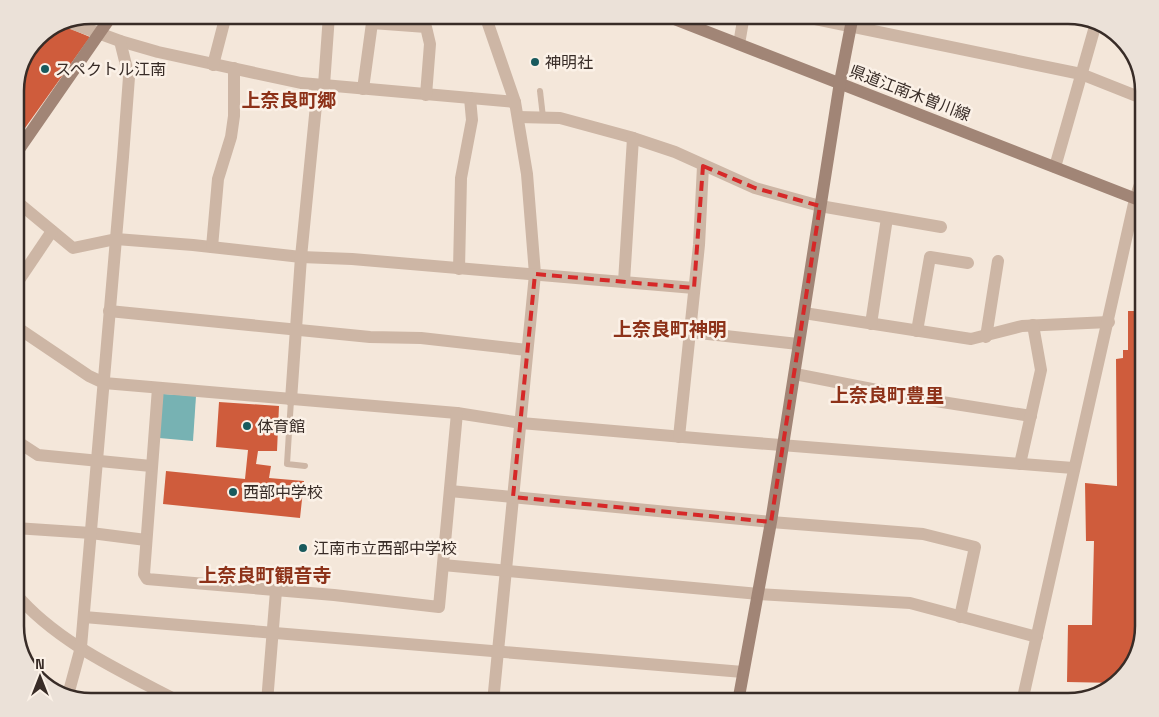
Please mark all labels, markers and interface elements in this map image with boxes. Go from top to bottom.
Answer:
place label: 神明社 [545,52,593,73]
marker: 神明社 [529,56,541,68]
place label: スペクトル江南 [55,59,166,80]
street label: 県道江南木曽川線 [846,60,974,126]
marker: スペクトル江南 [39,63,51,75]
district label: 上奈良町郷 [241,88,337,113]
district label: 上奈良町神明 [613,317,727,342]
district label: 上奈良町豊里 [830,383,944,408]
place label: 体育館 [257,416,305,437]
marker: 体育館 [241,420,253,432]
place label: 西部中学校 [243,482,323,503]
marker: 西部中学校 [227,486,239,498]
place label: 江南市立西部中学校 [313,538,457,559]
marker: 江南市立西部中学校 [297,542,309,554]
district label: 上奈良町観音寺 [198,563,332,588]
north arrow [15,652,65,702]
text: N [35,655,45,673]

